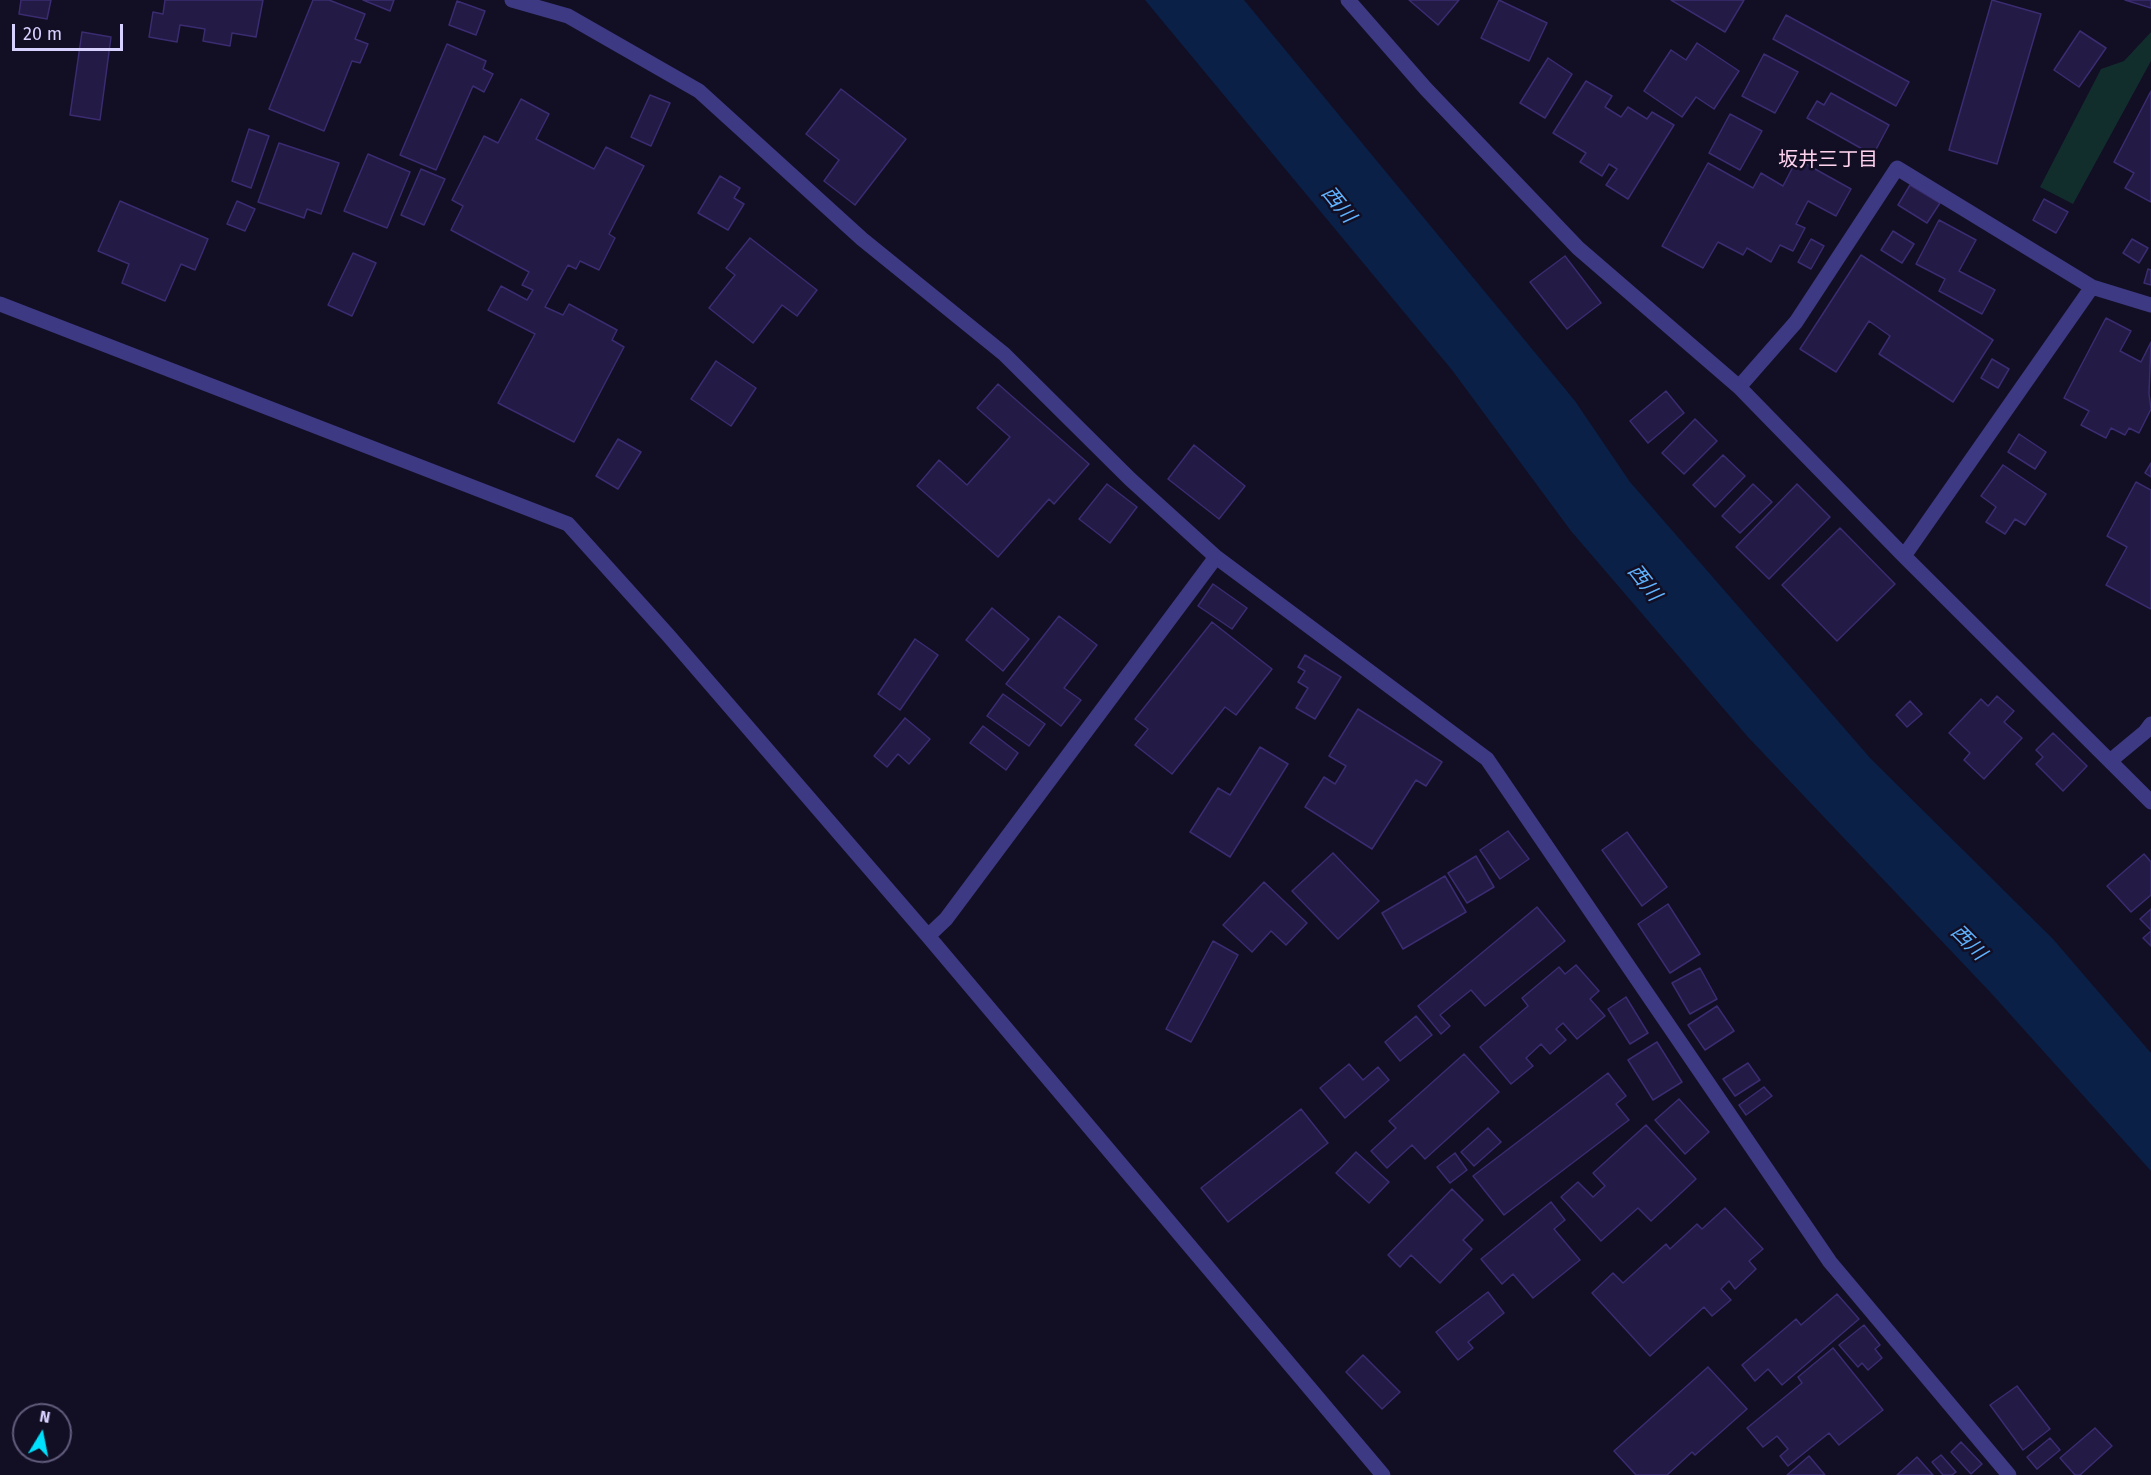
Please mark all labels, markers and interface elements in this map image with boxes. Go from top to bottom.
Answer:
scale bar [15,12,126,50]
text: 20 m [23,23,62,45]
district label: 坂井三丁目 [1778,148,1878,172]
water label: 西川 [1316,182,1360,228]
water label: 西川 [1622,560,1666,606]
water label: 西川 [1945,920,1991,966]
north arrow [12,1403,72,1463]
text: N [38,1406,52,1427]

